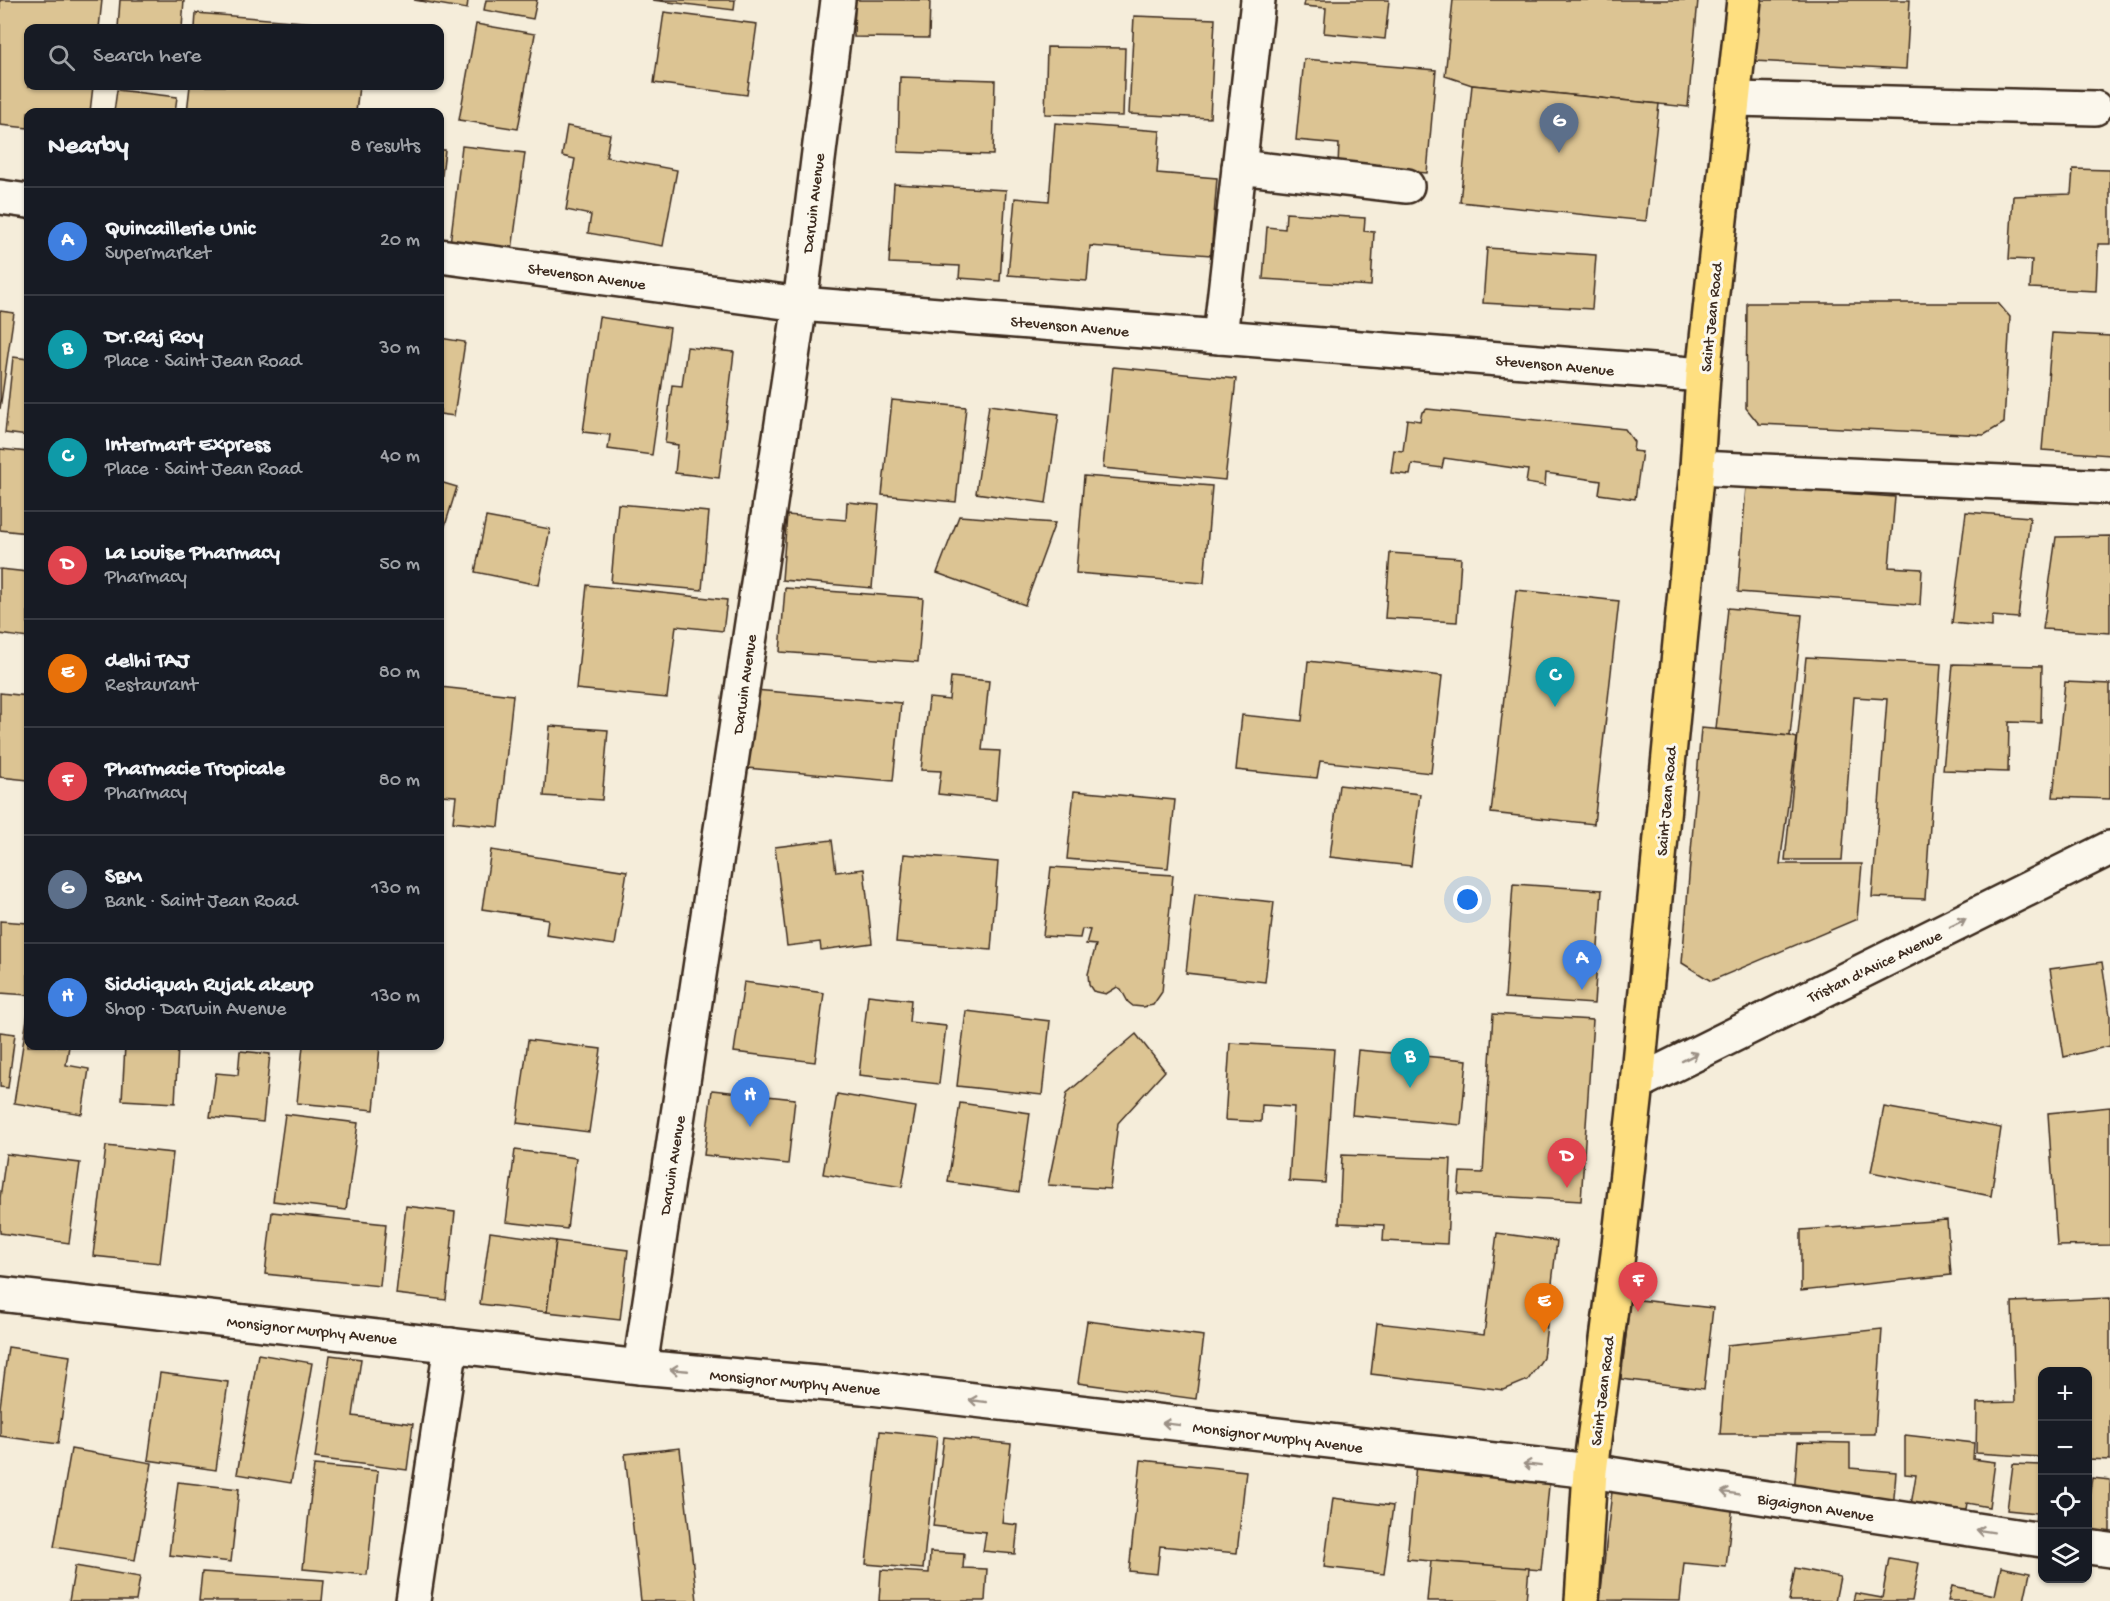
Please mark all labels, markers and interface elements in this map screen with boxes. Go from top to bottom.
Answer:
search box [24,24,444,90]
icon: search [45,41,78,74]
text: Search here [93,44,201,70]
pin: G [1540,104,1578,153]
text: Nearby [48,132,129,163]
text: 8 results [350,136,420,159]
street label: Darwin Avenue [800,152,831,255]
text: Quincaillerie Unic [105,217,255,243]
text: A [62,230,73,253]
text: 20 m [380,230,420,253]
text: Supermarket [105,243,211,266]
street label: Saint Jean Road [1698,260,1729,373]
street label: Stevenson Avenue [526,261,647,296]
street label: Stevenson Avenue [1010,314,1130,343]
text: Dr.Raj Roy [105,325,203,351]
text: B [62,338,73,361]
text: 30 m [379,338,420,361]
text: Place · Saint Jean Road [105,351,301,374]
street label: Stevenson Avenue [1495,353,1615,382]
text: Intermart Express [105,433,270,459]
text: C [62,446,73,469]
text: 40 m [380,446,420,469]
text: Place · Saint Jean Road [105,459,301,482]
text: La Louise Pharmacy [105,541,280,567]
text: D [61,554,74,577]
text: 50 m [379,554,420,577]
text: Pharmacy [105,567,187,590]
street label: Darwin Avenue [730,633,763,736]
text: delhi TAJ [105,649,189,675]
pin: C [1536,658,1574,707]
text: E [61,662,74,685]
text: 80 m [379,662,420,685]
text: Restaurant [105,675,198,698]
street label: Saint Jean Road [1654,744,1683,857]
text: Pharmacie Tropicale [105,757,285,783]
text: F [62,770,73,793]
text: 80 m [379,770,420,793]
text: Pharmacy [105,783,187,806]
text: SBM [105,865,142,891]
text: G [61,878,74,901]
text: 130 m [371,878,420,901]
your location [1453,885,1482,914]
text: Bank · Saint Jean Road [105,891,298,914]
one-way arrow [1949,917,1967,928]
street label: Tristan d'Avice Avenue [1804,927,1946,1009]
pin: A [1562,940,1602,990]
text: Siddiquah Rujak akeup [105,973,313,999]
text: H [62,986,73,1009]
text: 130 m [371,986,420,1009]
text: Shop · Darwin Avenue [105,999,286,1022]
pin: B [1390,1038,1430,1088]
one-way arrow [1680,1051,1698,1062]
pin: H [730,1078,770,1127]
street label: Darwin Avenue [657,1114,692,1218]
pin: D [1548,1138,1586,1188]
pin: F [1618,1262,1658,1312]
pin: E [1524,1284,1564,1333]
street label: Monsignor Murphy Avenue [225,1314,399,1351]
street label: Saint Jean Road [1588,1334,1621,1447]
one-way arrow [670,1364,690,1375]
map controls [2038,1367,2092,1583]
button: + [2038,1367,2092,1421]
street label: Monsignor Murphy Avenue [709,1368,882,1401]
one-way arrow [968,1395,988,1406]
one-way arrow [1162,1418,1182,1429]
street label: Monsignor Murphy Avenue [1191,1420,1365,1459]
button: − [2038,1421,2092,1475]
one-way arrow [1522,1459,1542,1470]
button: locate [2038,1475,2092,1529]
one-way arrow [1720,1487,1740,1498]
street label: Bigaignon Avenue [1755,1491,1876,1528]
one-way arrow [1975,1526,1995,1537]
button: layers [2038,1529,2092,1583]

